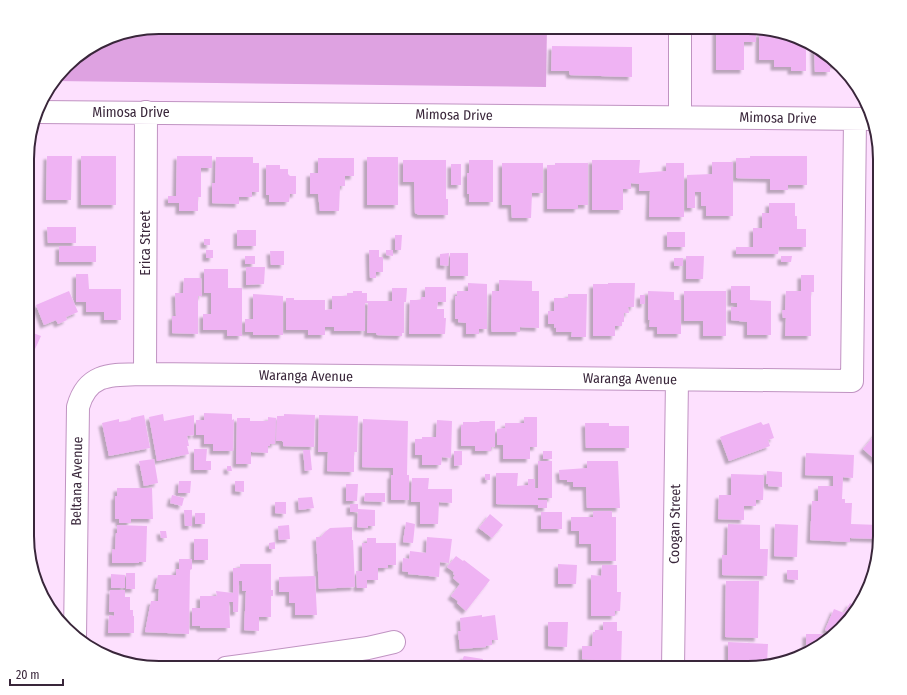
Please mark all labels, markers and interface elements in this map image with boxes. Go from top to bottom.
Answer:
street label: Mimosa Drive [92,104,170,121]
street label: Mimosa Drive [415,106,493,124]
street label: Mimosa Drive [739,109,817,127]
street label: Erica Street [137,210,154,276]
street label: Waranga Avenue [259,367,353,385]
street label: Waranga Avenue [583,370,677,388]
street label: Beltana Avenue [68,436,86,526]
street label: Coogan Street [666,484,684,564]
scale bar [10,661,63,687]
text: 20 m [16,668,40,682]

